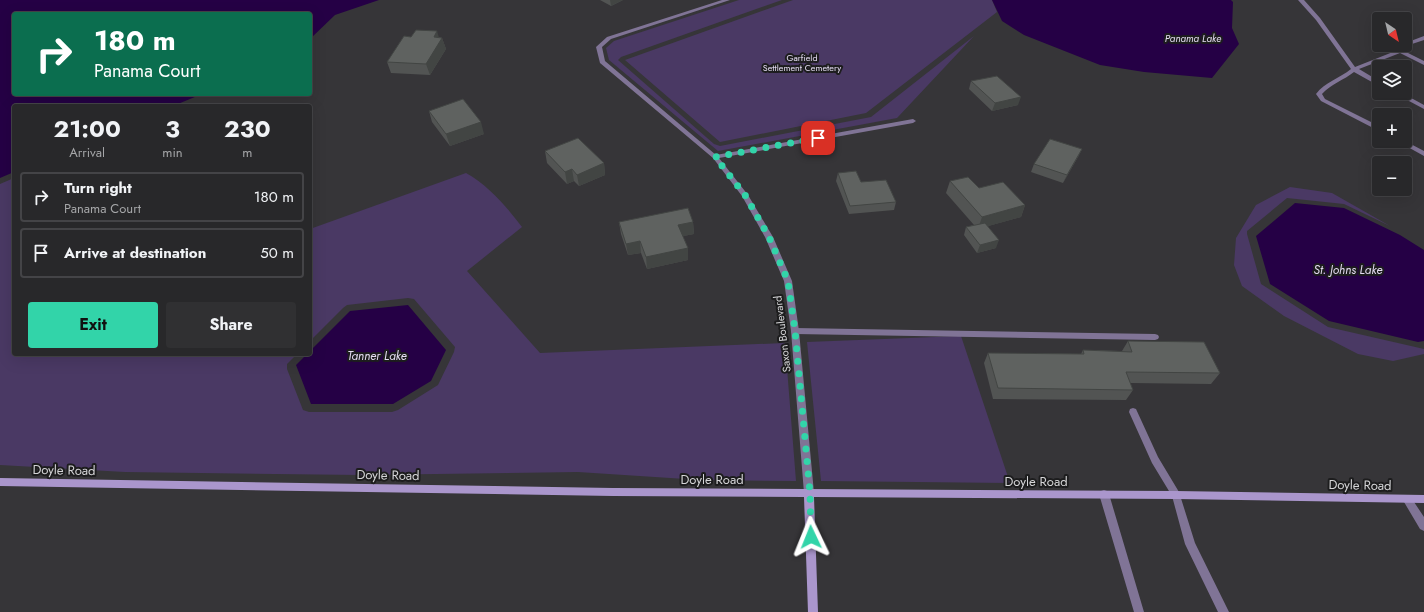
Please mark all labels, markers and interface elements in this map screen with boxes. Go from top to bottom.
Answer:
north arrow [1372,12,1412,52]
map controls [1372,12,1412,196]
text: 180 m [94,20,176,61]
icon: right [28,28,80,80]
water label: Panama Lake [1165,31,1221,46]
park label: Garfield Settlement Cemetery [763,51,841,74]
text: Panama Court [94,58,200,84]
button: layers [1372,60,1412,100]
button: + [1372,108,1412,148]
text: 21:00 [53,111,121,146]
text: 3 [165,111,180,146]
text: 230 [224,111,271,146]
pin [801,121,835,155]
icon: arrive [807,127,829,149]
text: Arrival [69,143,105,162]
text: min [162,143,183,162]
text: m [242,143,252,162]
button: − [1372,156,1412,196]
text: Turn right [64,177,132,199]
icon: right [30,186,52,208]
text: 180 m [254,186,294,208]
text: Panama Court [64,199,141,218]
icon: arrive [30,242,52,264]
text: Arrive at destination [64,242,206,264]
text: 50 m [260,242,294,264]
water label: St. Johns Lake [1314,261,1382,279]
street label: Saxon Boulevard [769,295,795,373]
button: Exit [28,302,158,348]
button: Share [166,302,296,348]
water label: Tanner Lake [347,347,407,365]
street label: Doyle Road [32,460,96,480]
street label: Doyle Road [356,465,420,485]
street label: Doyle Road [680,470,744,489]
street label: Doyle Road [1004,472,1068,491]
street label: Doyle Road [1328,475,1392,495]
position arrow [790,516,832,558]

